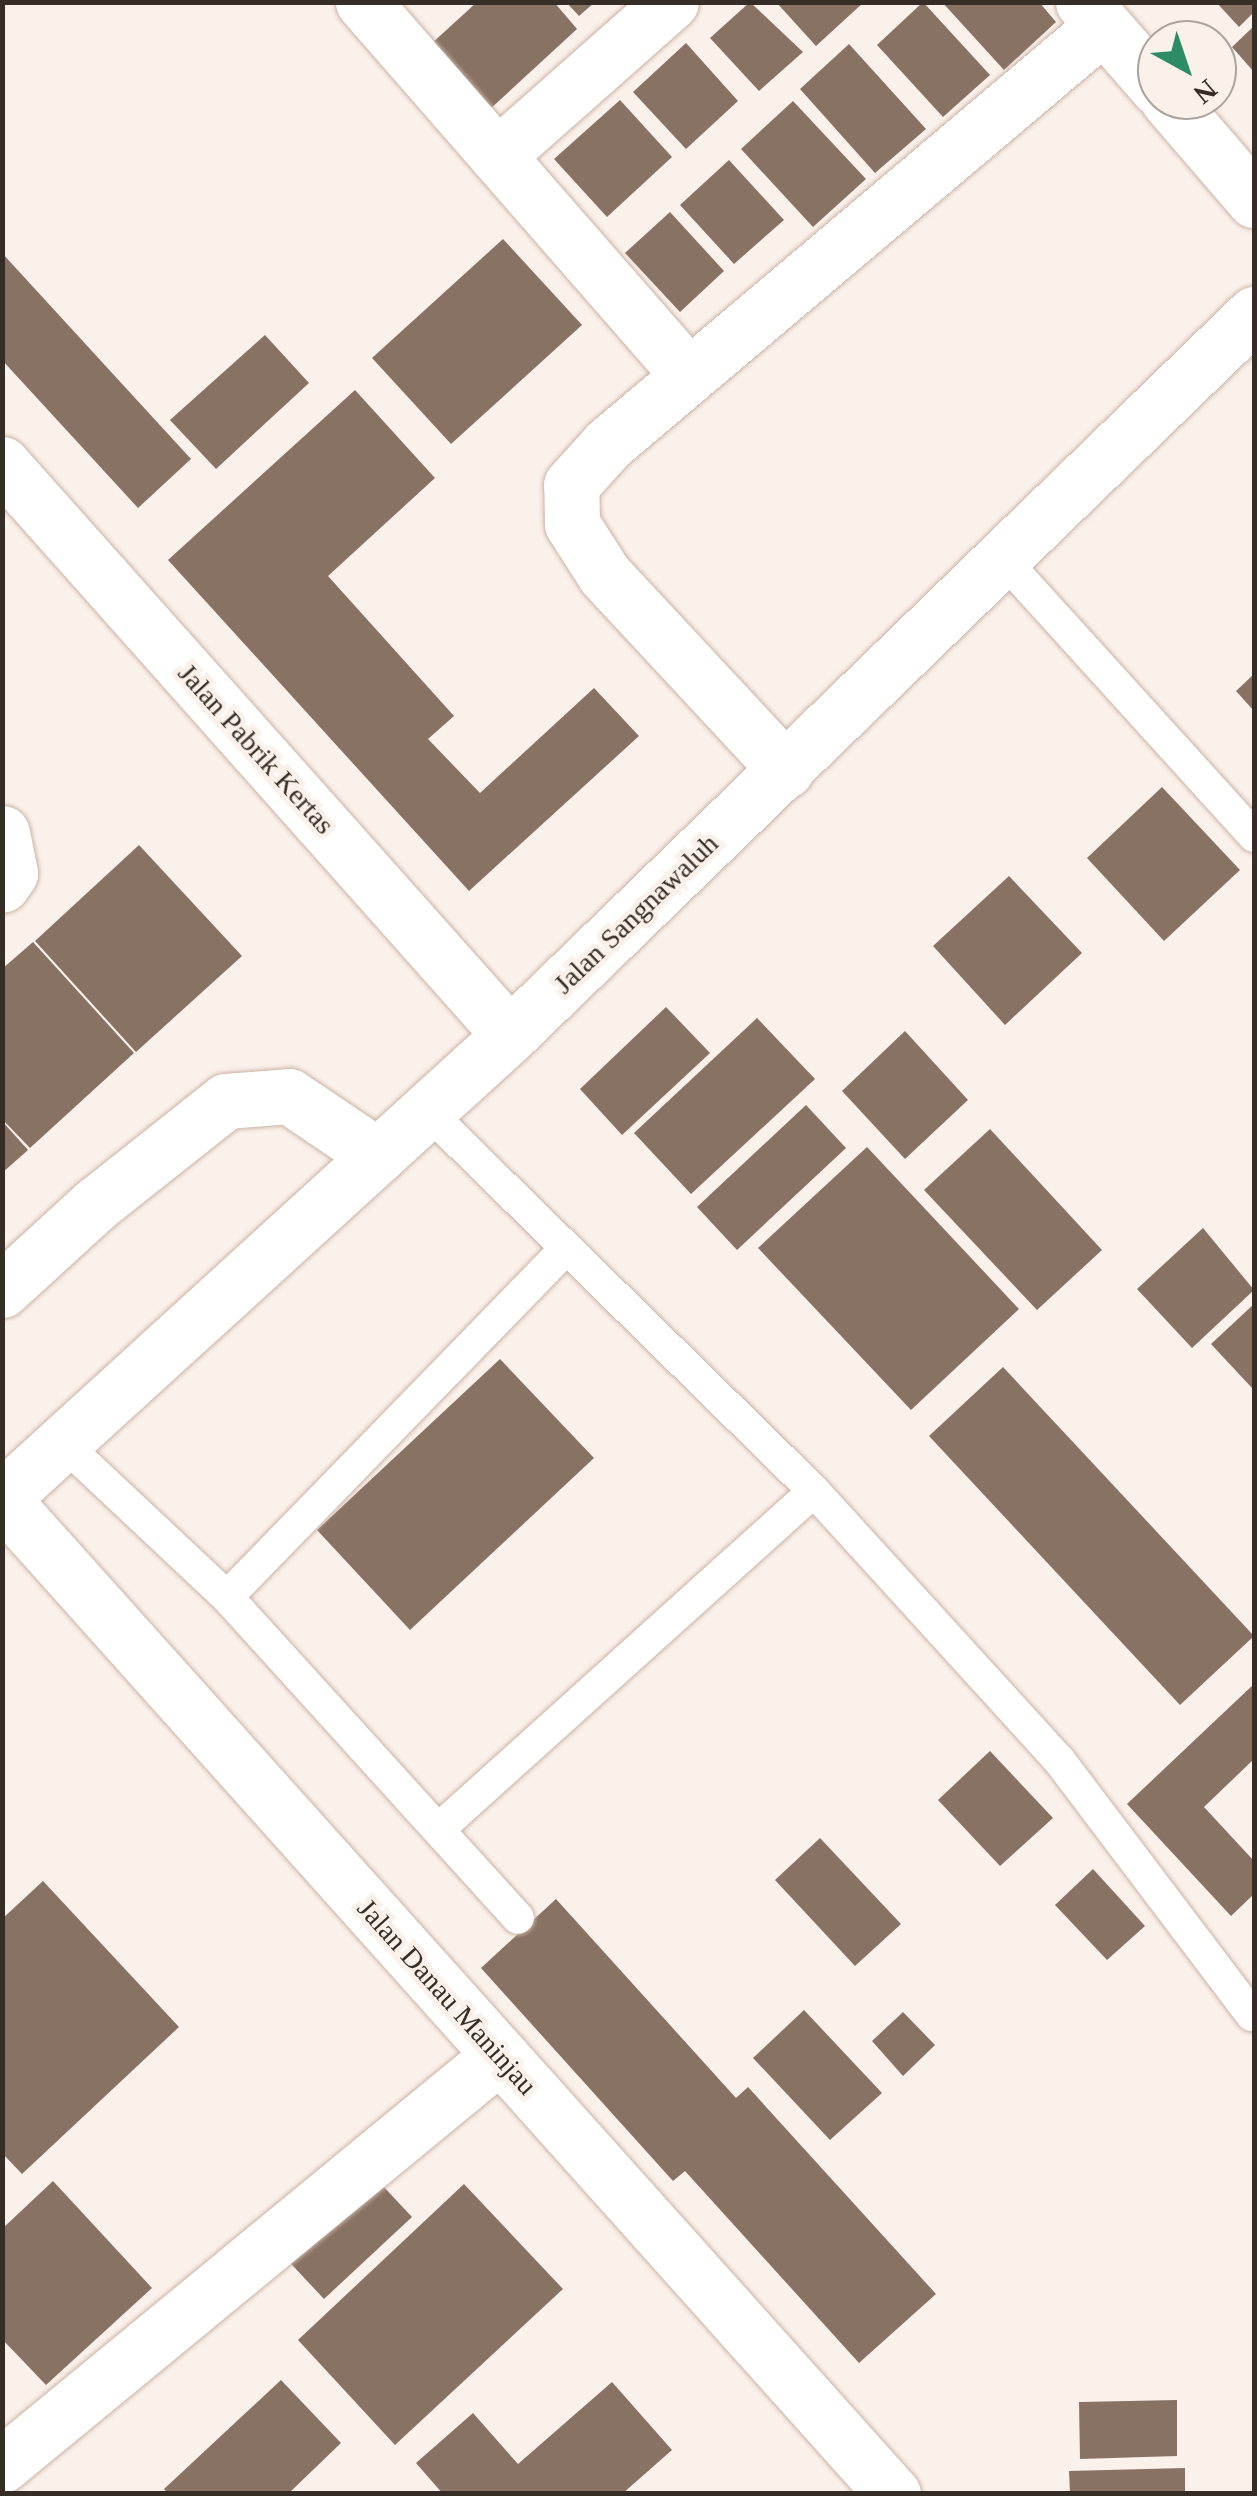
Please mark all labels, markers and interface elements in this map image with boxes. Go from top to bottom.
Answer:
north arrow [1137,20,1237,120]
text: N [1188,73,1223,110]
street label: Jalan Pabrik Kertas [171,657,341,841]
street label: Jalan Sangnawaluh [547,827,725,1001]
street label: Jalan Danau Maninjau [350,1892,544,2102]

